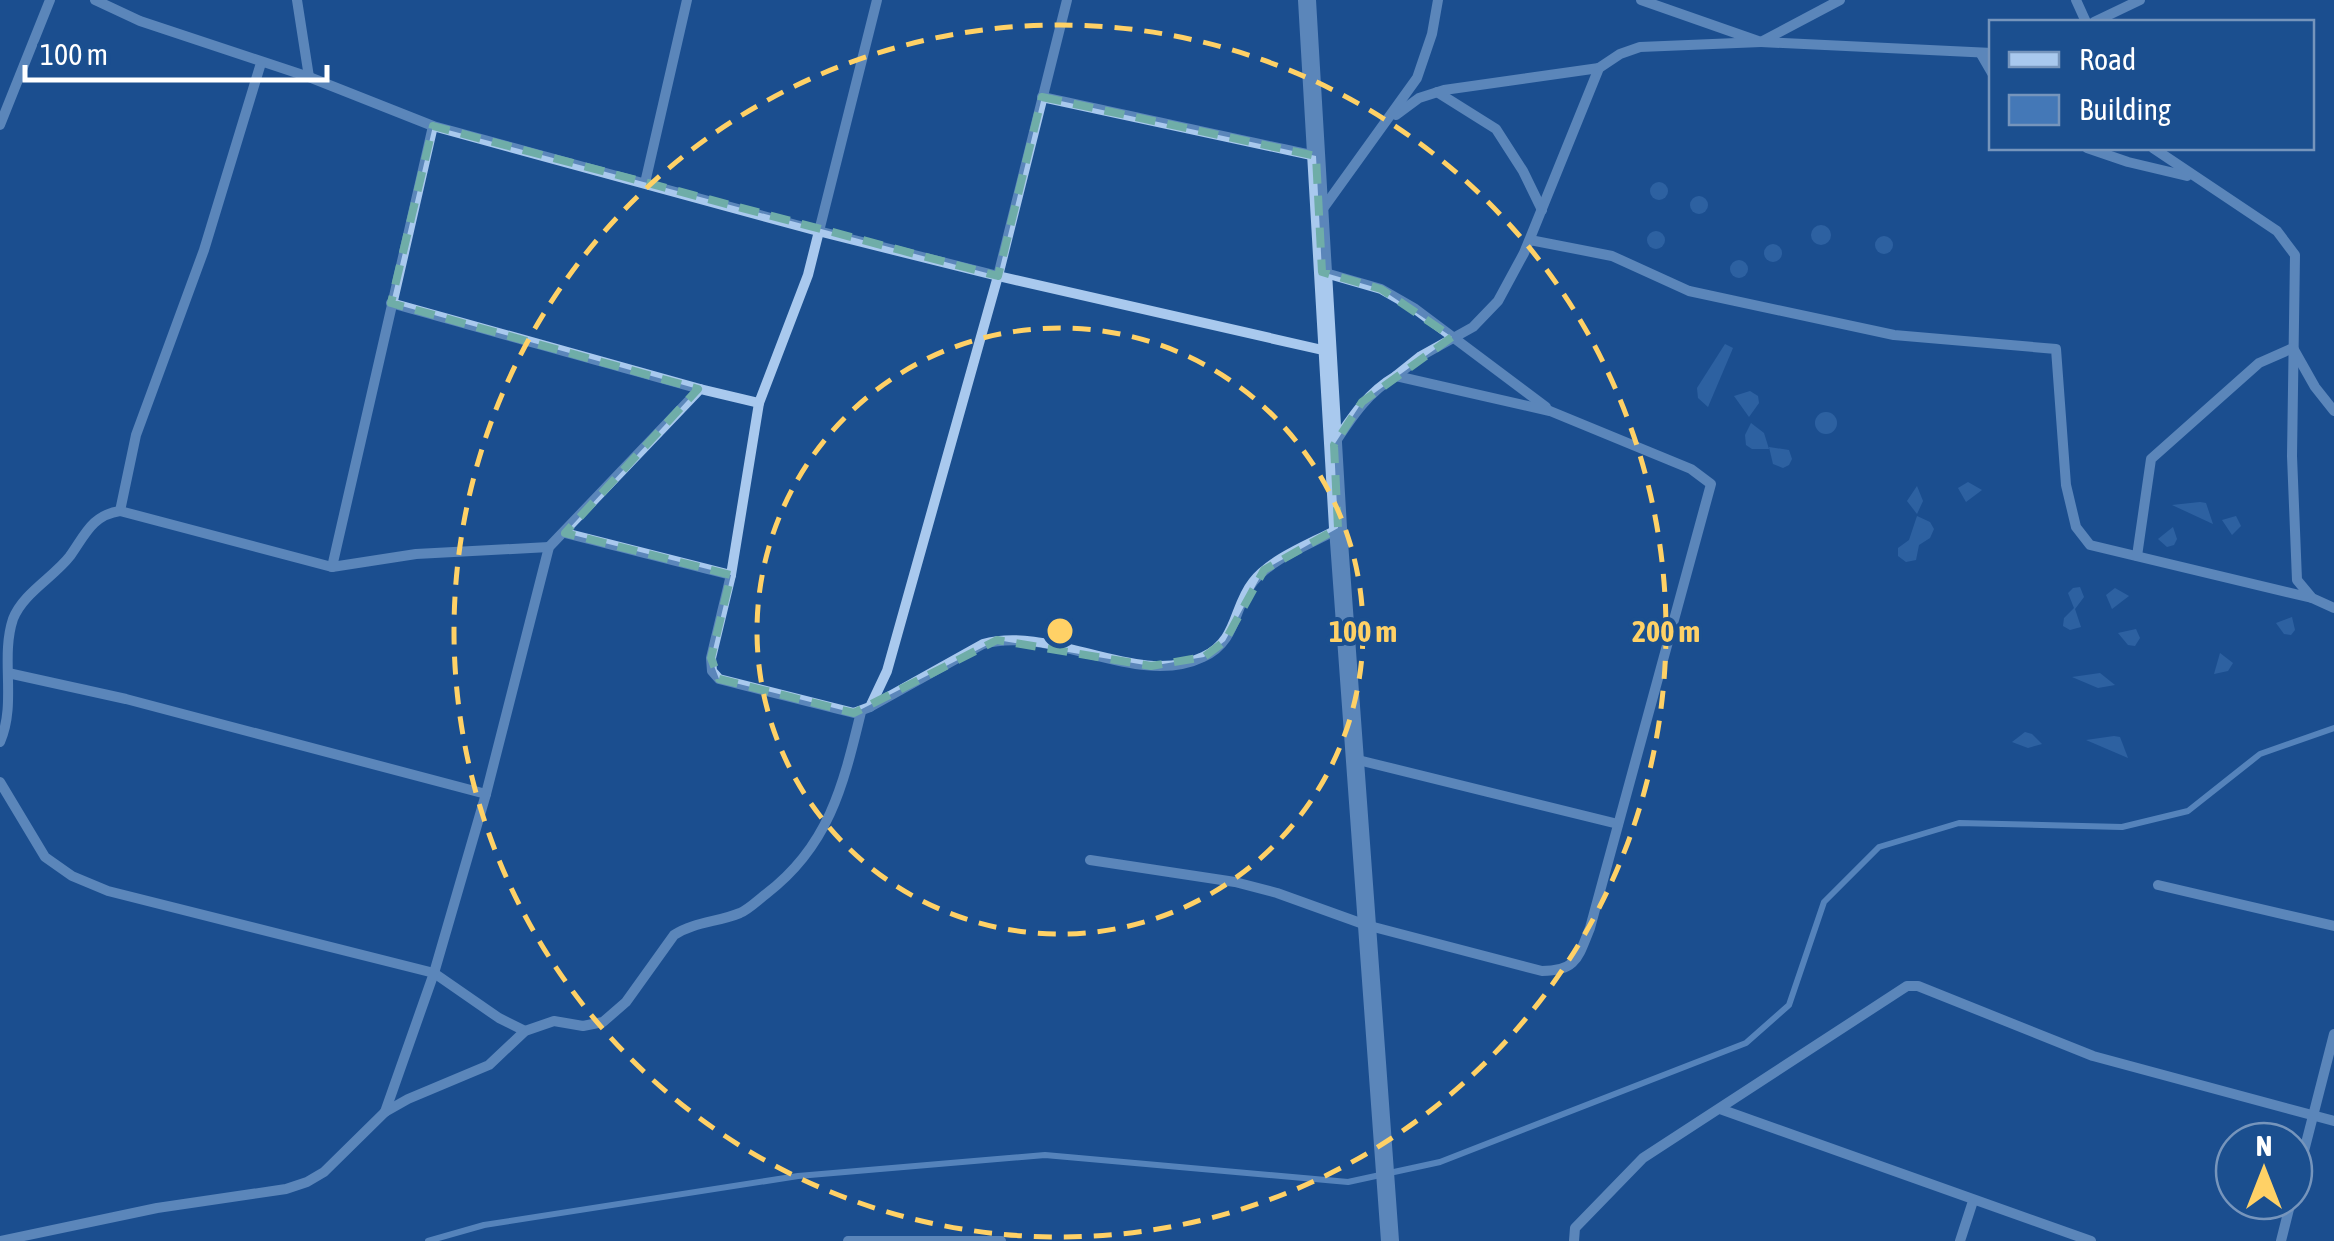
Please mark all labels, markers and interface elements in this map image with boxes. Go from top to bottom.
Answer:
scale bar [25,20,328,82]
legend [1989,20,2314,150]
text: 100 m [40,37,108,71]
text: Road [2079,42,2136,76]
text: Building [2079,92,2171,126]
centre of rings [1042,613,1078,649]
text: 100 m [1329,614,1397,648]
text: 200 m [1632,614,1700,648]
north arrow [2214,1121,2314,1221]
text: N [2256,1130,2272,1162]

